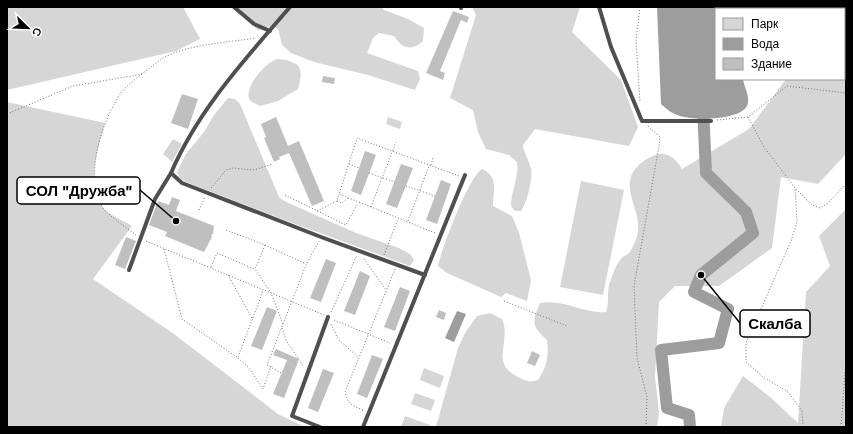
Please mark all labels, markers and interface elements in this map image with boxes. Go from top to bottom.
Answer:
north arrow [8,8,48,48]
legend [715,8,845,80]
text: Парк [751,17,779,31]
text: С [29,26,44,38]
text: Вода [751,37,779,51]
text: Здание [751,57,792,71]
callout: СОЛ "Дружба" [17,177,140,204]
text: СОЛ "Дружба" [26,182,132,200]
callout: Скалба [740,310,810,337]
text: Скалба [748,315,802,333]

